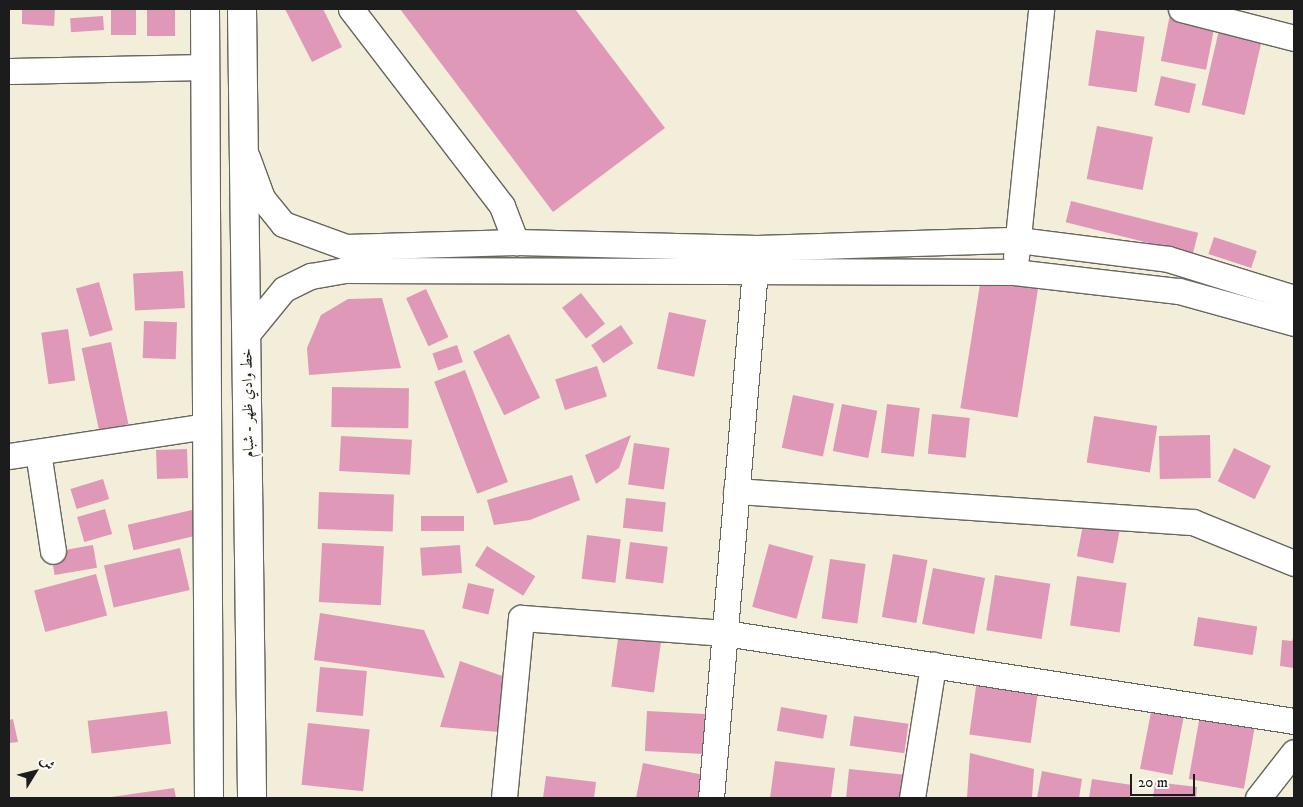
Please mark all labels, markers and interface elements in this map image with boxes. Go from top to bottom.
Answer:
street label: خط وادي ظهر - شبام [238,348,258,458]
north arrow [10,747,60,797]
text: ش [36,752,58,774]
scale bar [1133,764,1198,796]
text: 20 m [1138,773,1168,792]

